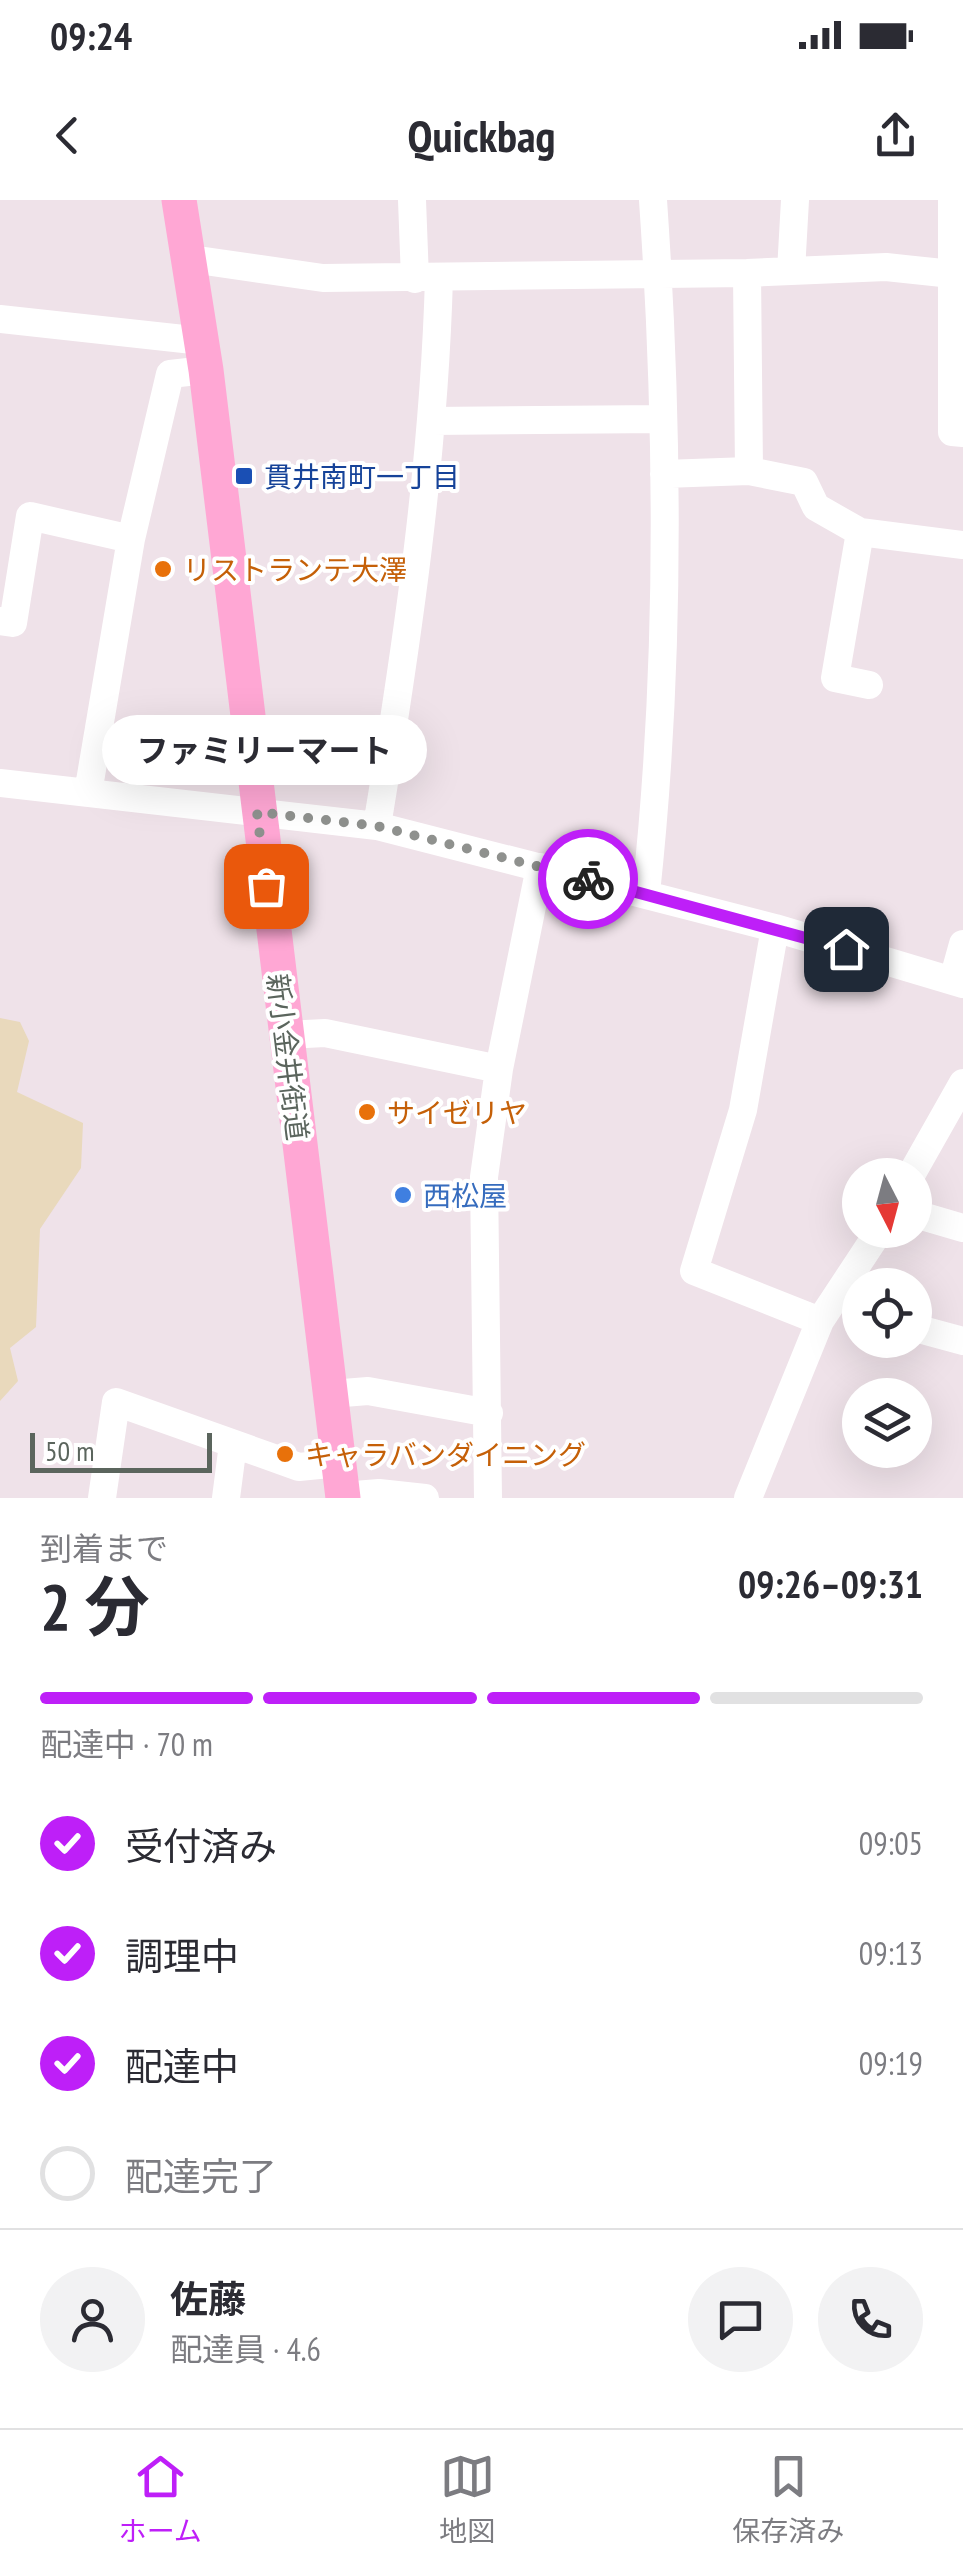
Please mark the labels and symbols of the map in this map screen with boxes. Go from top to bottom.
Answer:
place label: 貫井南町一丁目 [264,458,460,495]
marker: 貫井南町一丁目 [233,465,255,487]
place label: リストランテ大澤 [183,551,407,588]
marker: リストランテ大澤 [152,558,174,580]
callout: ファミリーマート [104,716,428,786]
courier [538,829,638,929]
pin [224,844,309,929]
pin [804,907,889,992]
street label: 新小金井街道 [259,971,317,1143]
place label: サイゼリヤ [387,1094,527,1131]
marker: サイゼリヤ [356,1101,378,1123]
north arrow [842,1158,932,1248]
place label: 西松屋 [423,1177,507,1214]
marker: 西松屋 [392,1184,414,1206]
scale bar [30,1428,212,1472]
place label: キャラバンダイニング [305,1436,586,1473]
marker: キャラバンダイニング [274,1443,296,1465]

